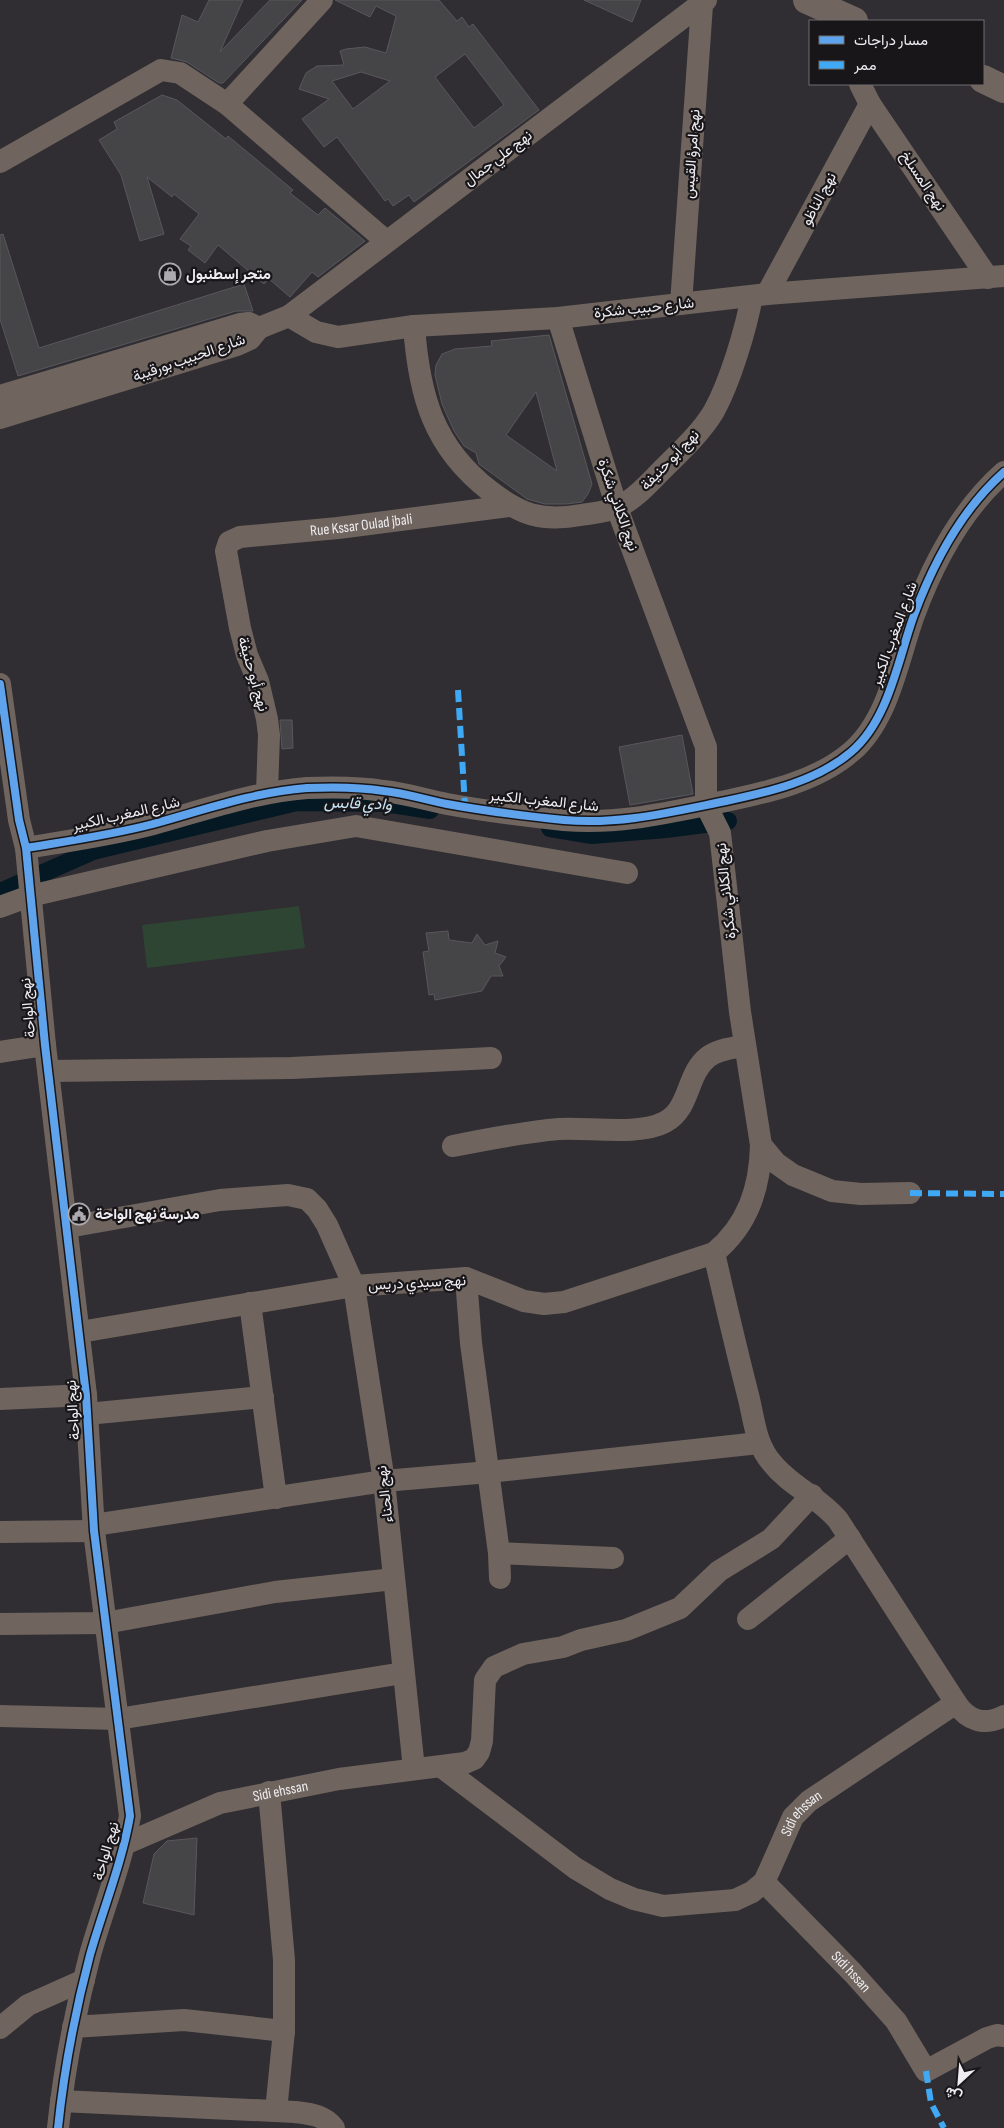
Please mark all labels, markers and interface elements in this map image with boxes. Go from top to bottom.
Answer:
legend [809,20,984,85]
text: مسار دراجات [854,31,928,50]
text: ممر [853,56,876,75]
street label: نهج امرؤ القيس [679,109,706,200]
street label: نهج علي جمال [460,126,538,192]
street label: نهج المسلخ [895,147,950,215]
street label: نهج الناظو [797,169,842,229]
shop icon: متجر إسطنبول [158,262,182,286]
place label: متجر إسطنبول [186,265,271,284]
street label: شارع حبيب شكرة [593,293,695,324]
street label: شارع الحبيب بورقيبة [130,330,248,387]
street label: نهج أبو حنيفة [636,426,704,495]
street label: نهج الكلاني شكرة [590,456,643,555]
street label: Rue Kssar Oulad jbali [309,509,414,540]
street label: شارع المغرب الكبير [866,579,923,690]
street label: نهج أبو حنيفة [232,634,273,714]
street label: شارع المغرب الكبير [487,786,600,817]
street label: شارع المغرب الكبير [69,792,182,837]
water label: وادي قابس [323,793,392,818]
street label: نهج الكلاني شكرة [712,842,743,940]
street label: نهج الواحة [16,977,41,1039]
public building icon: مدرسة نهج الواحة [67,1202,91,1226]
place label: مدرسة نهج الواحة [95,1205,200,1224]
street label: نهج سيدي دريس [367,1271,467,1298]
street label: نهج الواحة [61,1379,86,1441]
street label: نهج الحناء [372,1464,399,1524]
street label: Sidi ehssan [251,1776,310,1806]
street label: Sidi ehssan [776,1786,825,1839]
street label: نهج الواحة [89,1819,124,1883]
street label: Sidi hssan [827,1947,875,1996]
north arrow [934,2058,984,2108]
text: ش [942,2083,965,2106]

